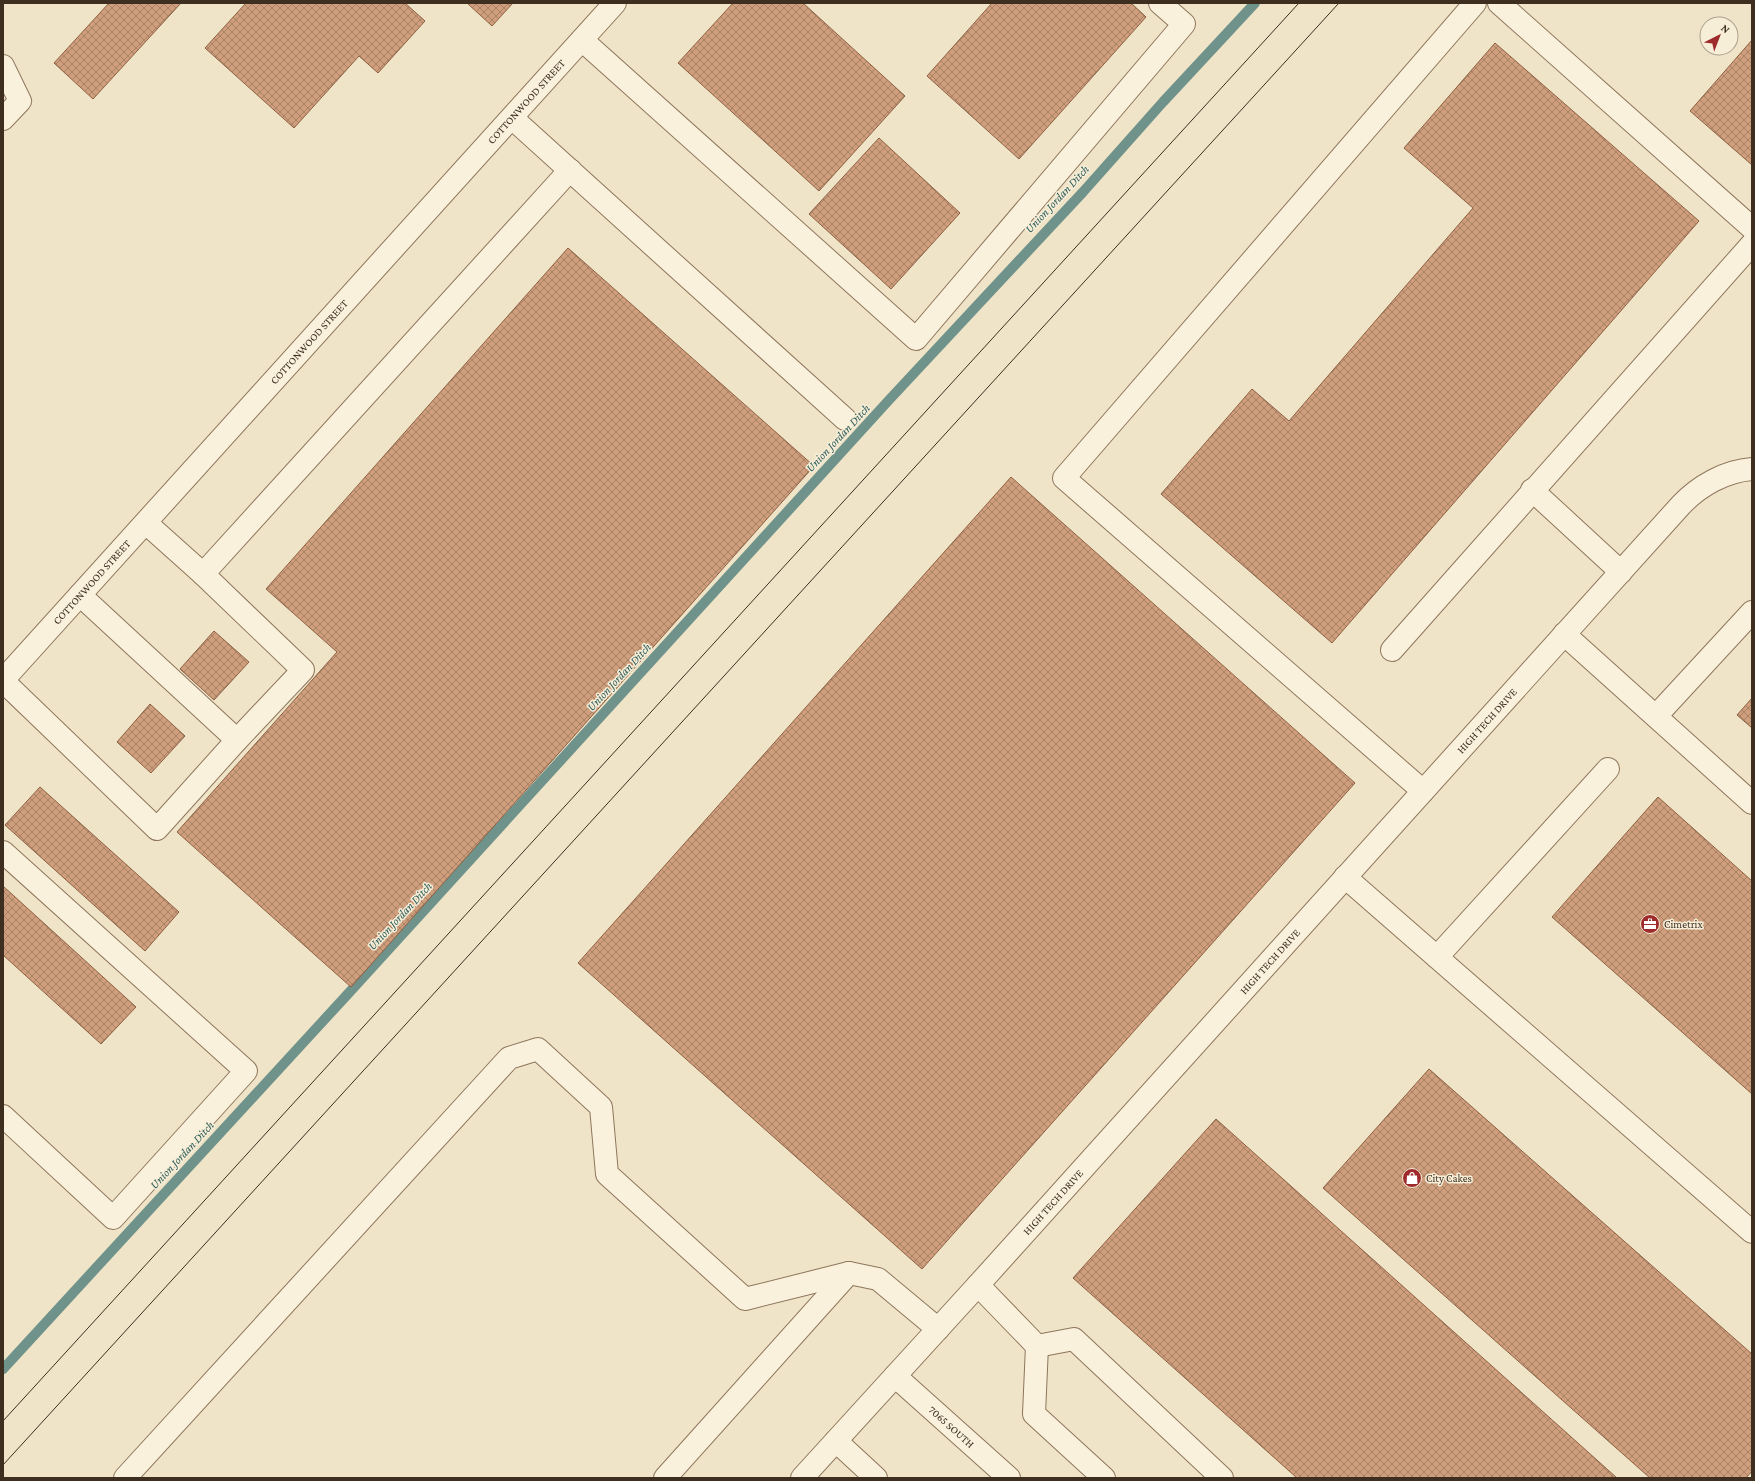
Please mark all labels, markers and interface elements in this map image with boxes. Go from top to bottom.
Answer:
north arrow [1699,16,1739,56]
text: N [1719,22,1733,36]
street label: COTTONWOOD STREET [485,57,567,146]
water label: Union Jordan Ditch [1022,162,1092,236]
street label: COTTONWOOD STREET [268,297,350,386]
water label: Union Jordan Ditch [803,401,873,475]
street label: COTTONWOOD STREET [50,537,133,627]
water label: Union Jordan Ditch [584,640,654,714]
street label: HIGH TECH DRIVE [1454,686,1519,756]
water label: Union Jordan Ditch [365,879,435,953]
office icon: Cimetrix [1639,913,1661,935]
place label: Cimetrix [1664,918,1703,930]
street label: HIGH TECH DRIVE [1237,926,1302,996]
water label: Union Jordan Ditch [147,1118,217,1192]
street label: HIGH TECH DRIVE [1020,1167,1085,1237]
shop icon: City Cakes [1401,1167,1423,1189]
place label: City Cakes [1426,1172,1472,1185]
street label: 7065 SOUTH [926,1403,977,1450]

